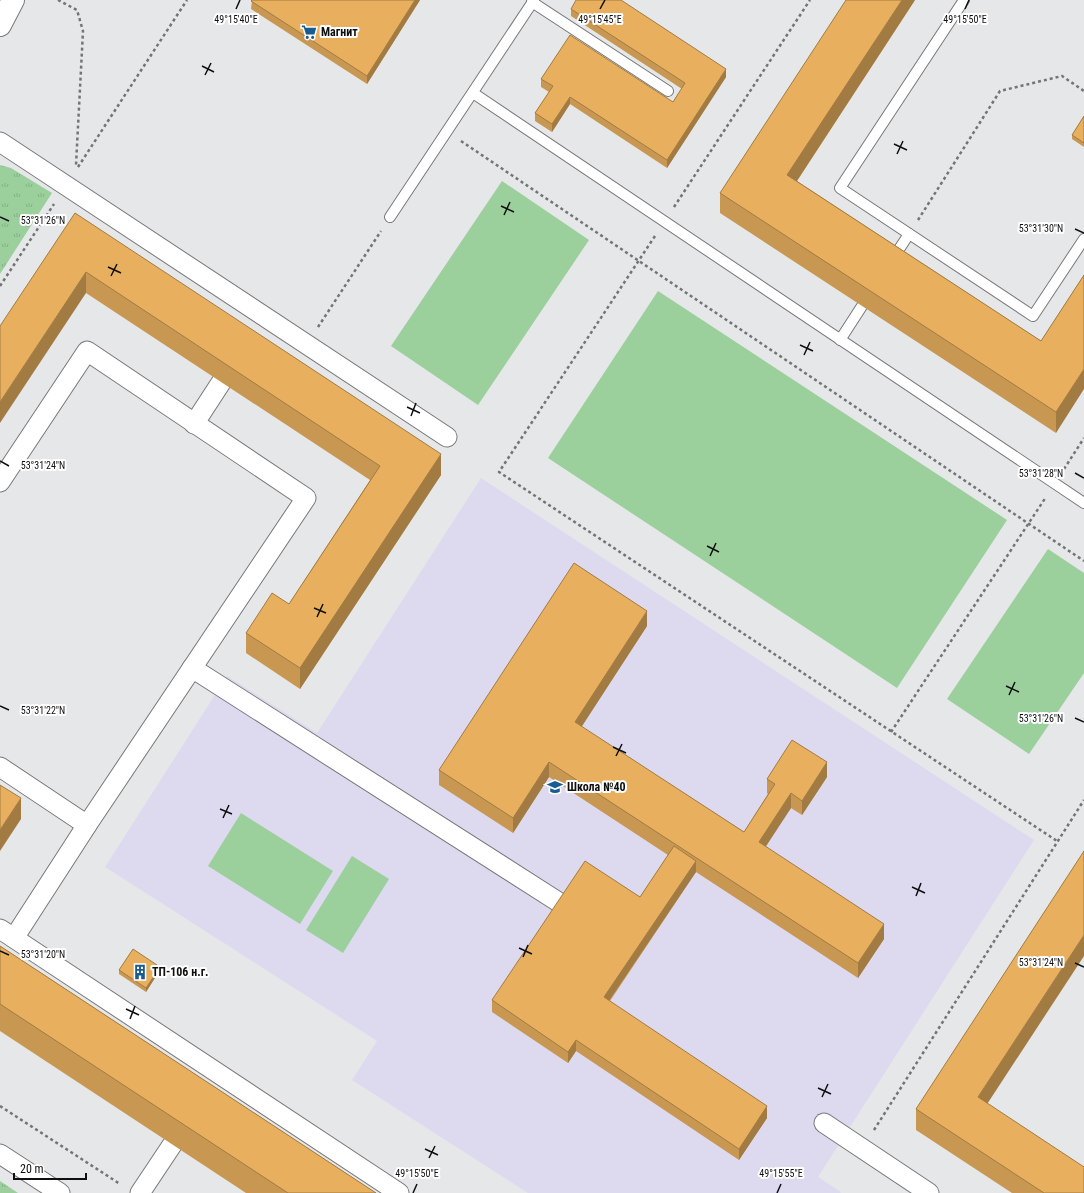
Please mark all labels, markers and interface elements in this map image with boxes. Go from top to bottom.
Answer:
text: 49°15'40"E [214,14,258,25]
text: 49°15'45"E [578,14,622,25]
text: 49°15'50"E [943,14,987,25]
supermarket icon: Магнит [300,23,318,41]
place label: Магнит [321,25,358,39]
text: 53°31'26"N [21,215,65,226]
text: 53°31'30"N [1019,223,1063,234]
text: 53°31'24"N [21,460,65,471]
text: 53°31'28"N [1019,468,1063,479]
text: 53°31'22"N [21,705,65,716]
text: 53°31'26"N [1019,713,1063,724]
school or university icon: Школа №40 [546,778,564,796]
place label: Школа №40 [567,780,626,794]
text: 53°31'20"N [21,949,65,960]
text: 53°31'24"N [1019,957,1063,968]
building icon: ТП-106 н.г. [131,963,149,981]
place label: ТП-106 н.г. [152,965,209,979]
scale bar [14,1155,86,1181]
text: 20 m [20,1162,44,1176]
text: 49°15'50"E [395,1168,439,1179]
text: 49°15'55"E [759,1168,803,1179]

